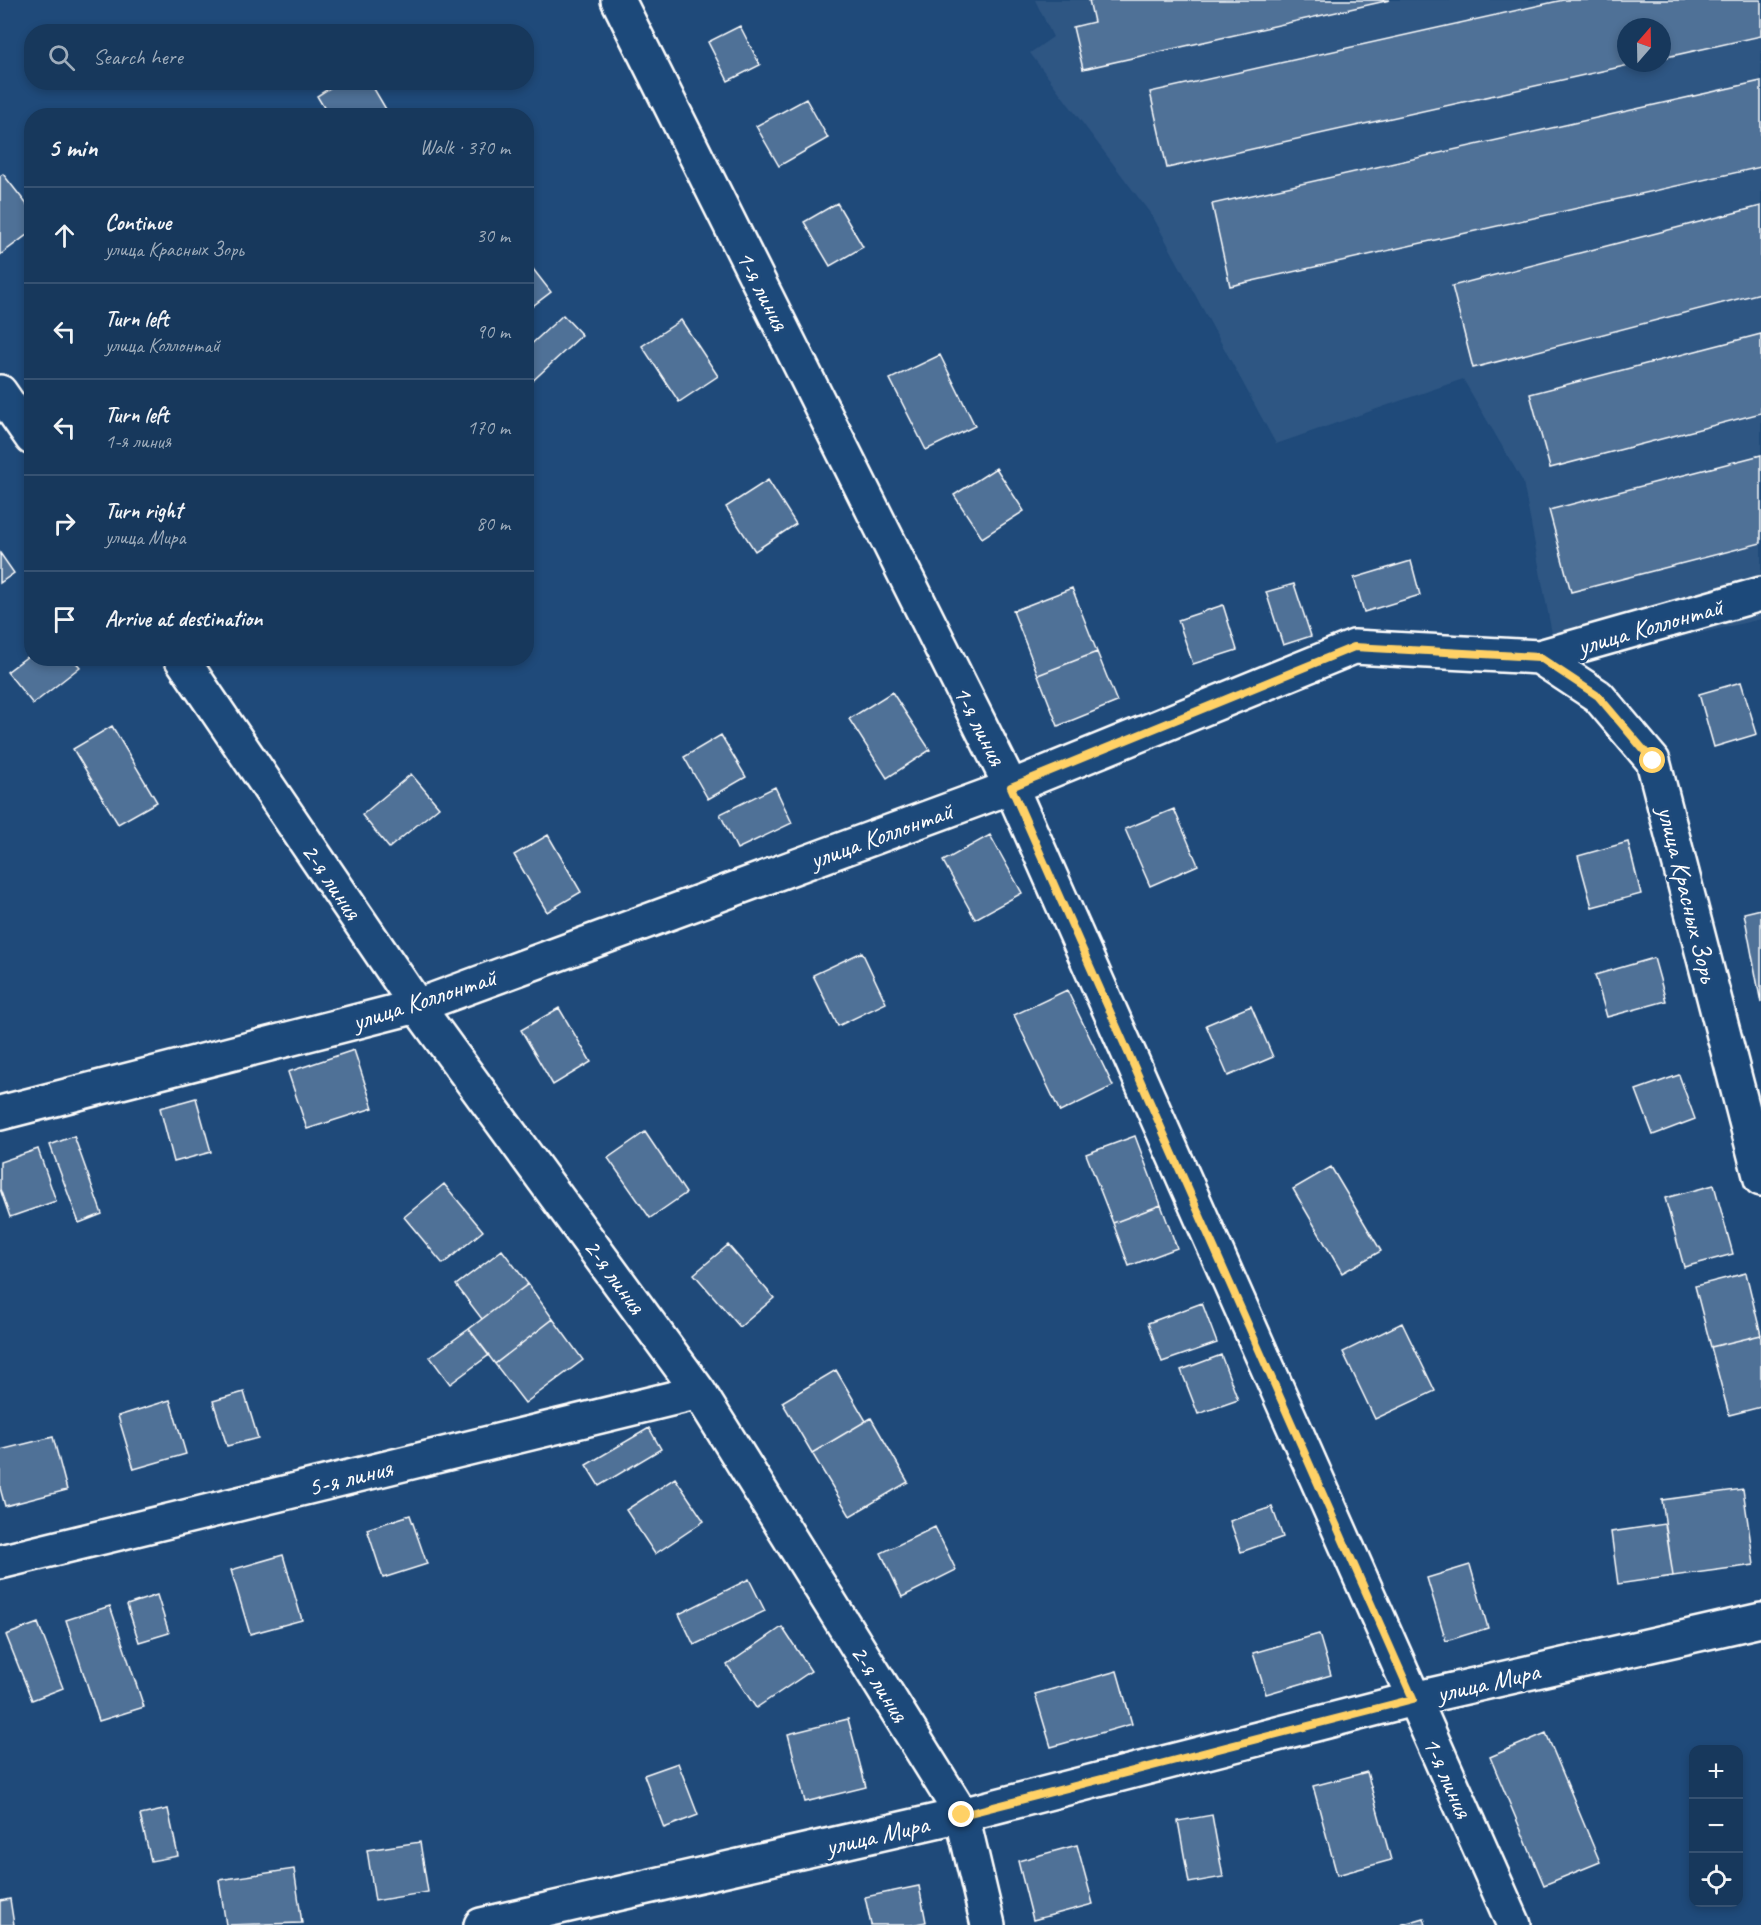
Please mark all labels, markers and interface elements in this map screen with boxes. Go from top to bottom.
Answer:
north arrow [1617,18,1671,72]
search box [24,24,534,90]
icon: search [45,41,78,74]
text: Search here [93,43,183,71]
text: 5 min [48,131,97,164]
text: Walk · 370 m [420,135,510,160]
text: Continue [105,209,171,237]
icon: ahead [48,219,81,252]
text: 30 m [476,223,510,248]
text: улица Красных Зорь [105,237,244,262]
street label: 1-я линия [728,245,797,337]
text: Turn left [105,305,169,333]
icon: left [48,315,81,348]
text: 90 m [476,319,510,344]
text: улица Коллонтай [105,333,220,358]
text: Turn left [105,401,169,429]
icon: left [48,411,81,444]
text: 170 m [467,415,510,440]
text: 1-я линия [105,429,171,454]
text: Turn right [105,497,182,525]
icon: right [48,507,81,540]
text: 80 m [476,511,510,536]
text: улица Мира [105,525,185,550]
street label: улица Коллонтай [1572,589,1729,664]
icon: arrive [48,603,81,636]
text: Arrive at destination [105,605,262,633]
street label: 1-я линия [945,680,1014,772]
route start [1639,747,1665,773]
street label: улица Коллонтай [803,794,959,877]
street label: улица Красных Зорь [1649,801,1726,987]
street label: 2-я линия [294,837,370,927]
street label: улица Коллонтай [346,960,502,1039]
street label: 2-я линия [576,1232,654,1322]
street label: 5-я линия [305,1451,397,1504]
street label: 2-я линия [843,1638,917,1730]
street label: улица Мира [1432,1654,1544,1711]
street label: 1-я линия [1415,1731,1481,1825]
map controls [1689,1745,1743,1907]
button: + [1689,1745,1743,1799]
button: − [1689,1799,1743,1853]
route end [948,1801,974,1827]
street label: улица Мира [821,1807,933,1864]
button: locate [1689,1853,1743,1907]

